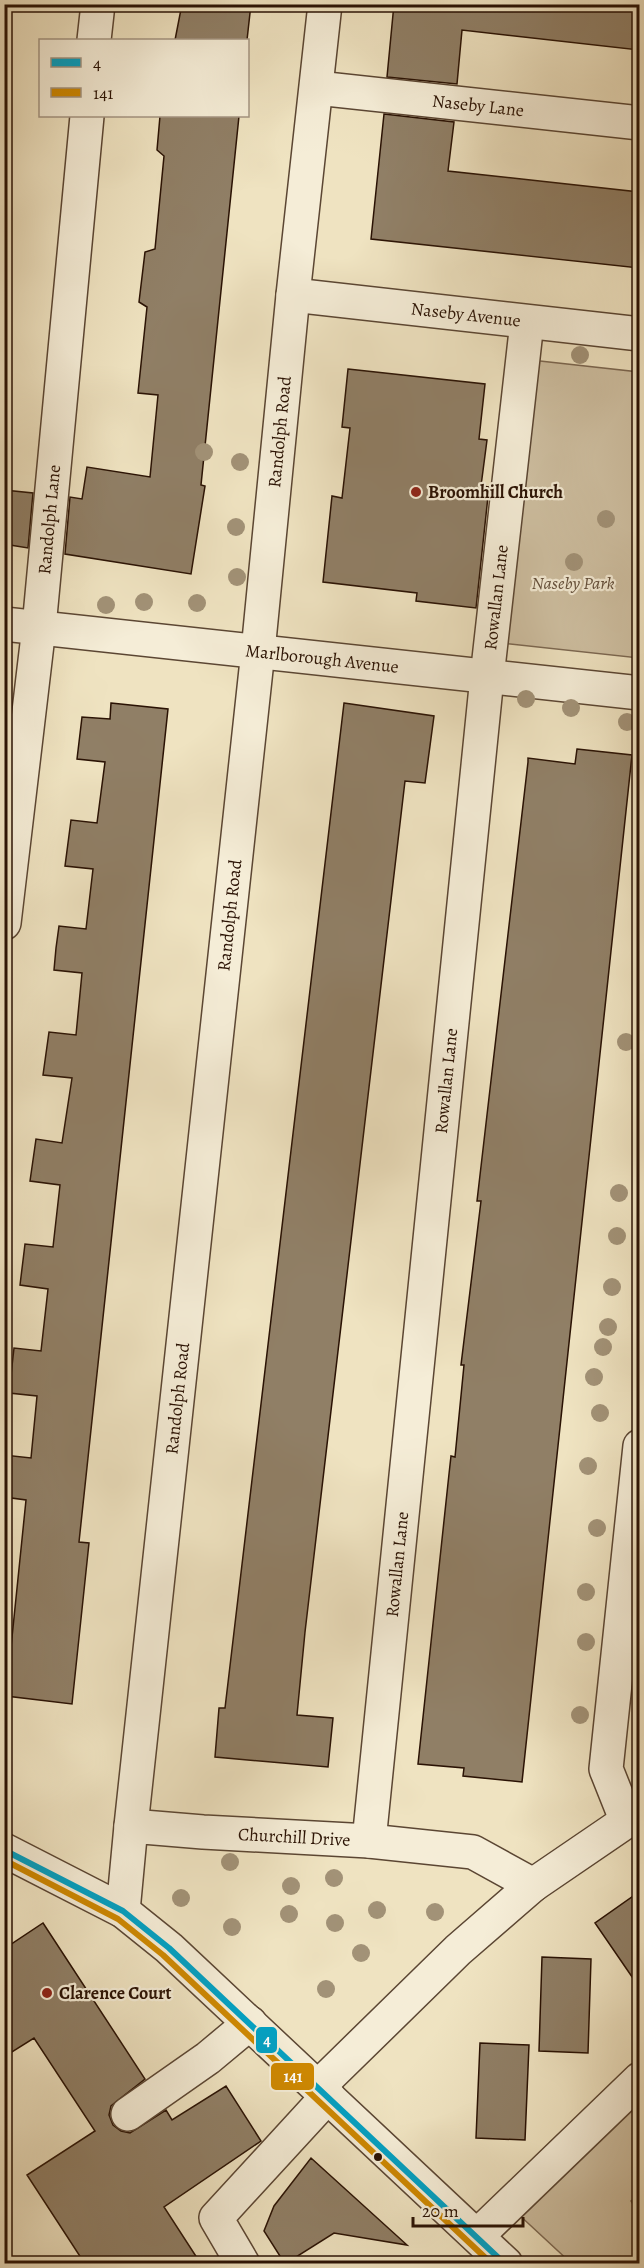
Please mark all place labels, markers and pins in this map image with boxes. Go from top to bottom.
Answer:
place label: Broomhill Church [428,480,563,504]
marker: Broomhill Church [409,485,423,499]
place label: Clarence Court [59,1981,172,2005]
marker: Clarence Court [40,1986,54,2000]
unlabelled marker [372,2151,384,2163]

